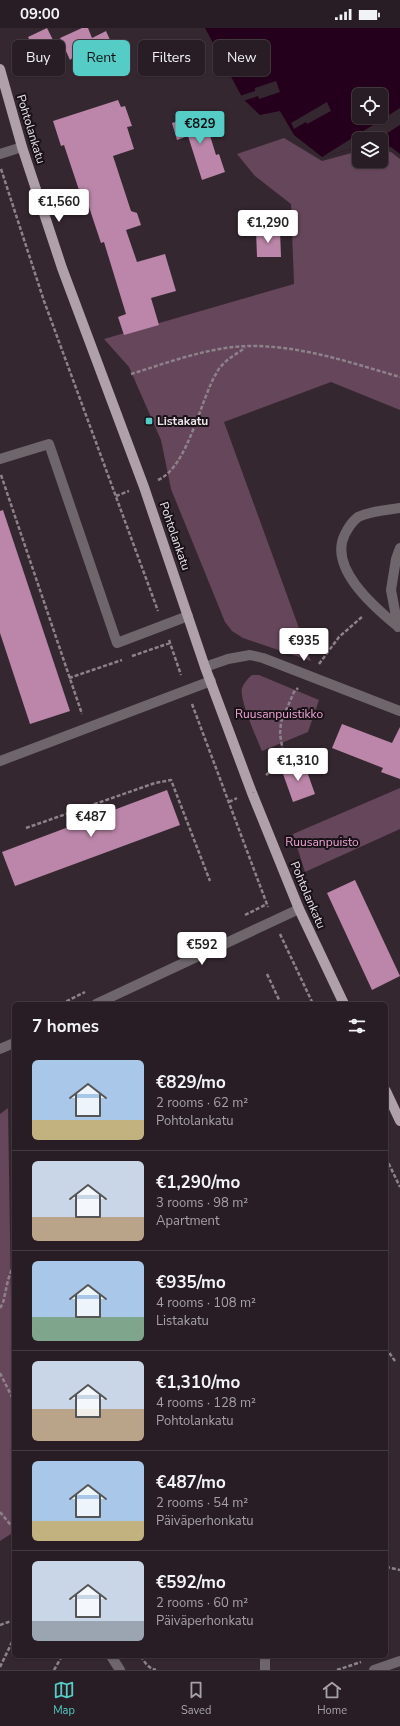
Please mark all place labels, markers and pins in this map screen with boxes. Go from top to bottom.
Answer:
pin: €829 [176,111,224,145]
pin: €1,560 [26,189,92,223]
pin: €1,290 [235,210,301,244]
place label: Listakatu [157,413,208,429]
marker: Listakatu [144,416,154,426]
pin: €935 [280,628,328,662]
pin: €1,310 [265,748,331,782]
pin: €487 [67,804,115,838]
pin: €592 [178,932,226,966]

